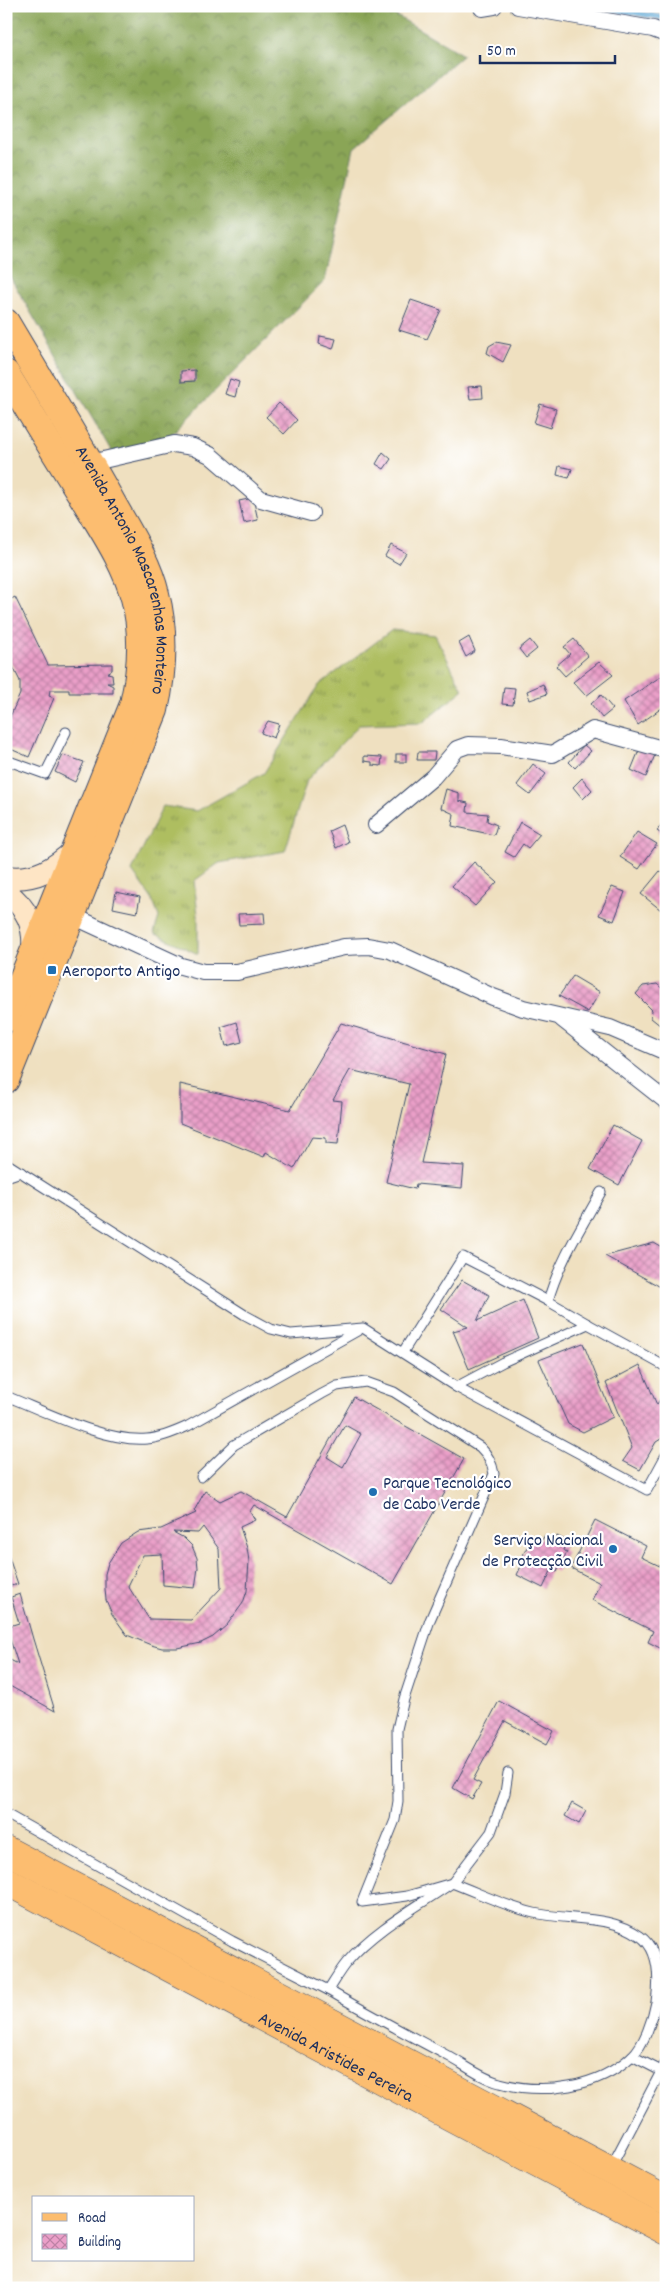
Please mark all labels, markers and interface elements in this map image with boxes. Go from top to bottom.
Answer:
scale bar [480,32,614,64]
text: 50 m [487,41,516,63]
street label: Avenida Antonio Mascarenhas Monteiro [68,442,173,696]
place label: Aeroporto Antigo [62,960,180,985]
marker: Aeroporto Antigo [46,964,58,976]
place label: Parque Tecnológico de Cabo Verde [383,1472,512,1518]
marker: Parque Tecnológico de Cabo Verde [367,1486,379,1498]
place label: Serviço Nacional de Protecção Civil [482,1529,604,1575]
marker: Serviço Nacional de Protecção Civil [607,1543,619,1555]
street label: Avenida Aristides Pereira [253,2007,418,2110]
legend [32,2196,195,2262]
text: Road [78,2208,106,2230]
text: Building [78,2232,121,2254]

